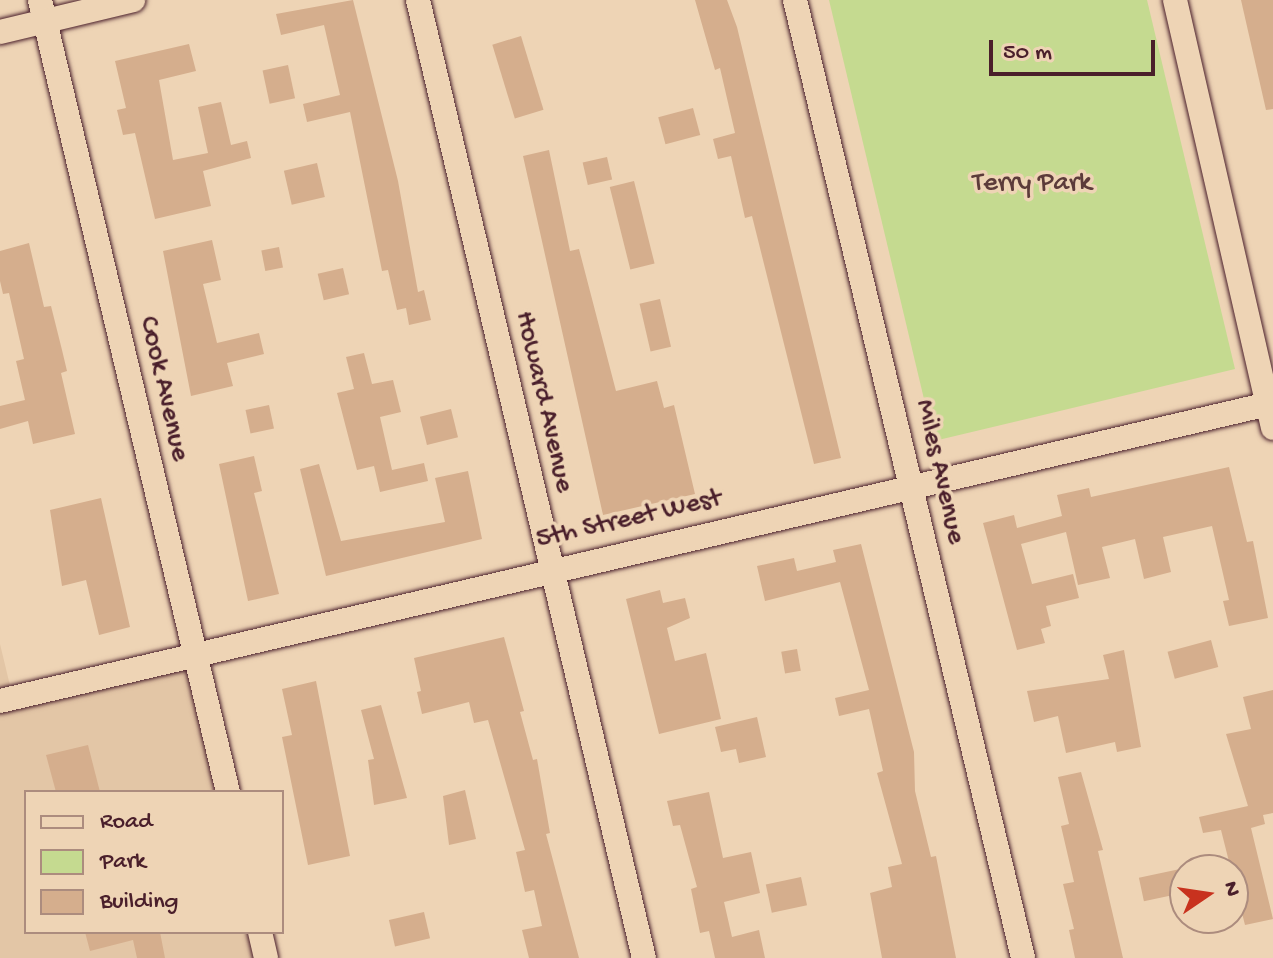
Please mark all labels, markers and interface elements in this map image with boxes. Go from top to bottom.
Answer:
scale bar [993,24,1159,74]
text: 50 m [1003,39,1052,68]
park label: Terry Park [973,167,1091,201]
street label: Howard Avenue [506,308,580,496]
street label: Cook Avenue [130,313,196,465]
street label: Miles Avenue [906,396,972,548]
street label: 5th Street West [533,482,725,558]
legend [24,790,284,934]
text: Road [100,808,152,837]
text: Park [100,848,146,877]
north arrow [1169,854,1249,934]
text: N [1216,879,1245,899]
text: Building [100,888,178,917]

